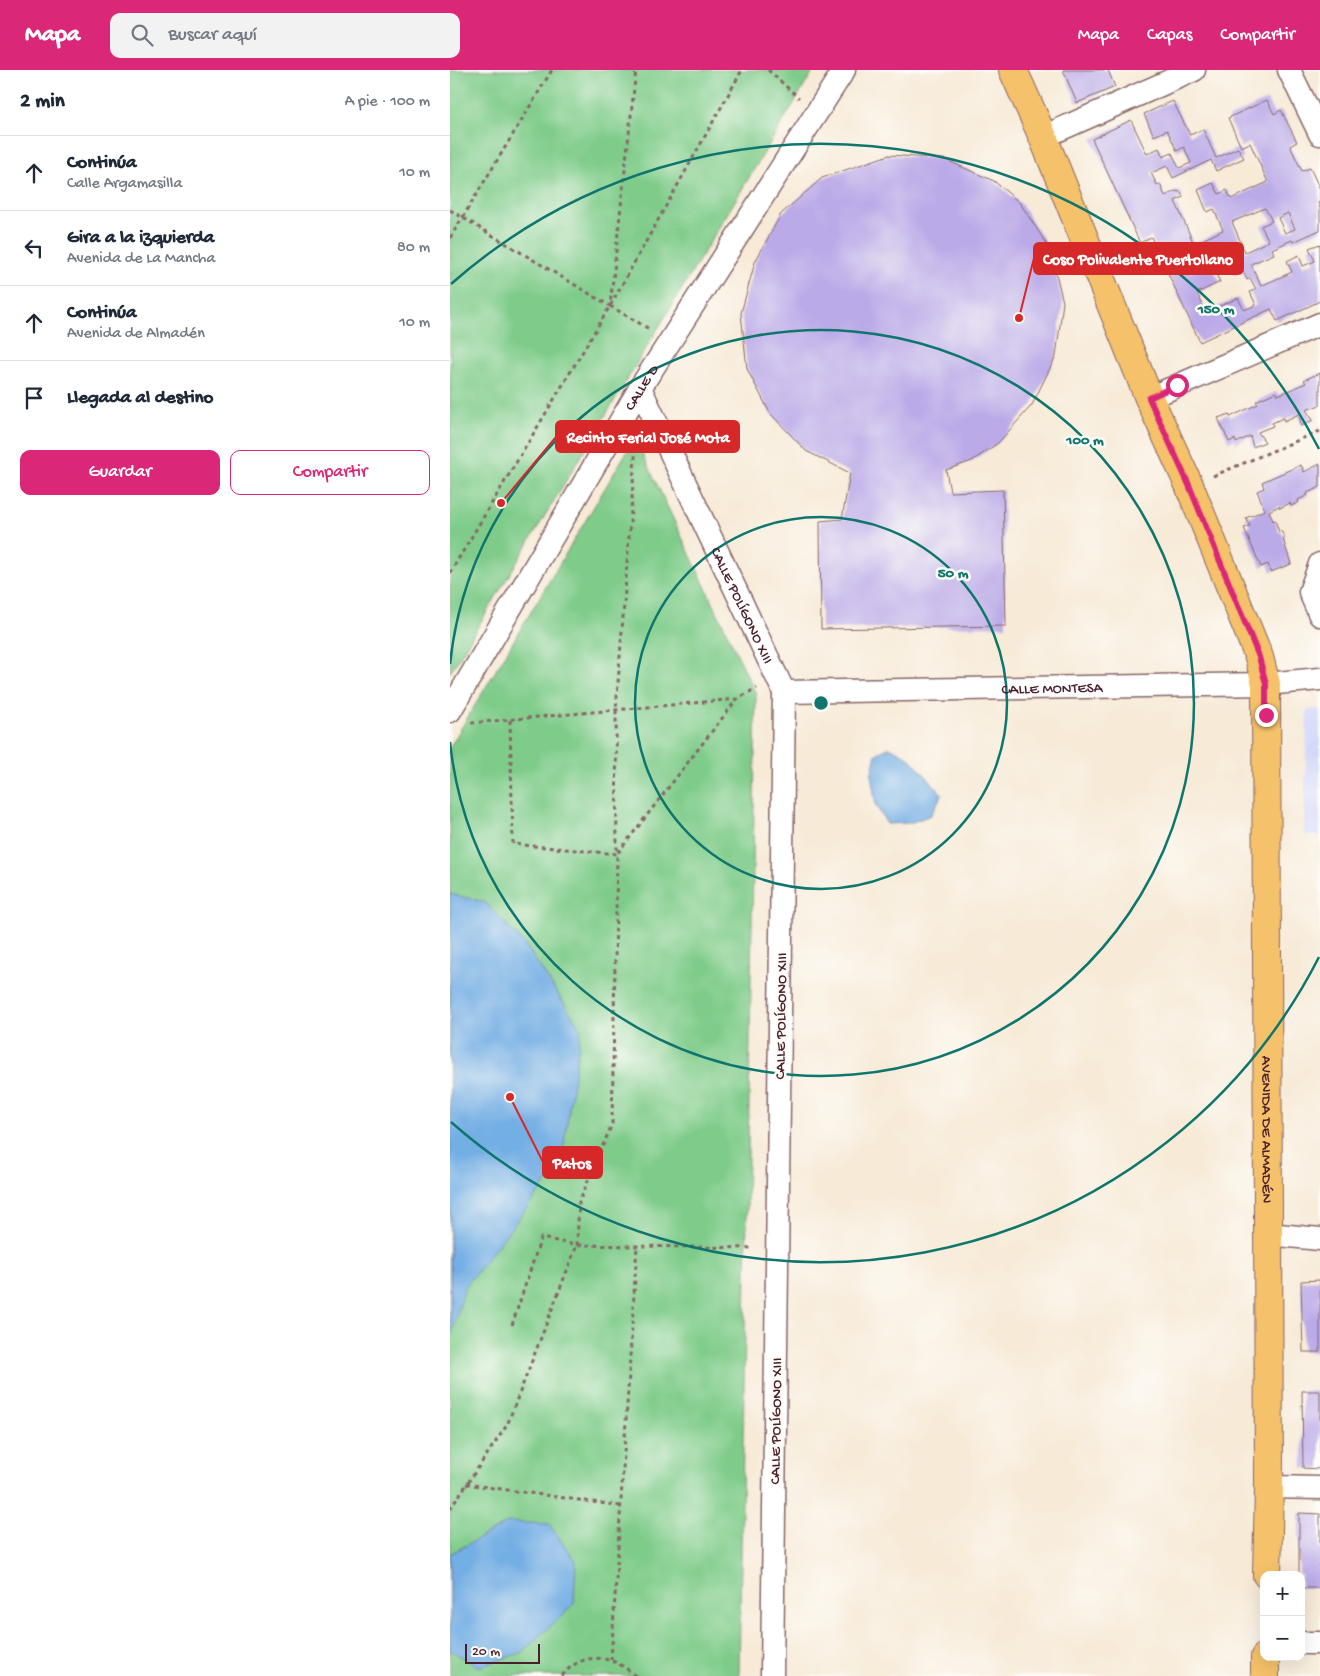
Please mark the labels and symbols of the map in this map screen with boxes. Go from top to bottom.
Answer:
callout: Coso Polivalente Puertollano [1034,243,1243,274]
text: Coso Polivalente Puertollano [1042,252,1234,271]
text: 150 m [1197,301,1235,319]
street label: CALLE D [622,362,664,414]
route start [1166,374,1189,397]
callout: Recinto Ferial José Mota [556,421,739,452]
text: Recinto Ferial José Mota [565,430,731,449]
text: 100 m [1065,432,1104,450]
street label: CALLE POLÍGONO XIII [706,545,776,667]
text: 50 m [938,565,969,583]
street label: CALLE MONTESA [1001,680,1104,699]
centre of rings [812,694,830,712]
route end [1255,704,1278,727]
street label: CALLE POLÍGONO XIII [772,952,792,1080]
street label: AVENIDA DE ALMADÉN [1256,1056,1275,1204]
callout: Patos [543,1147,602,1178]
text: Patos [552,1156,592,1175]
street label: CALLE POLÍGONO XIII [767,1357,787,1485]
scale bar [465,1641,540,1664]

